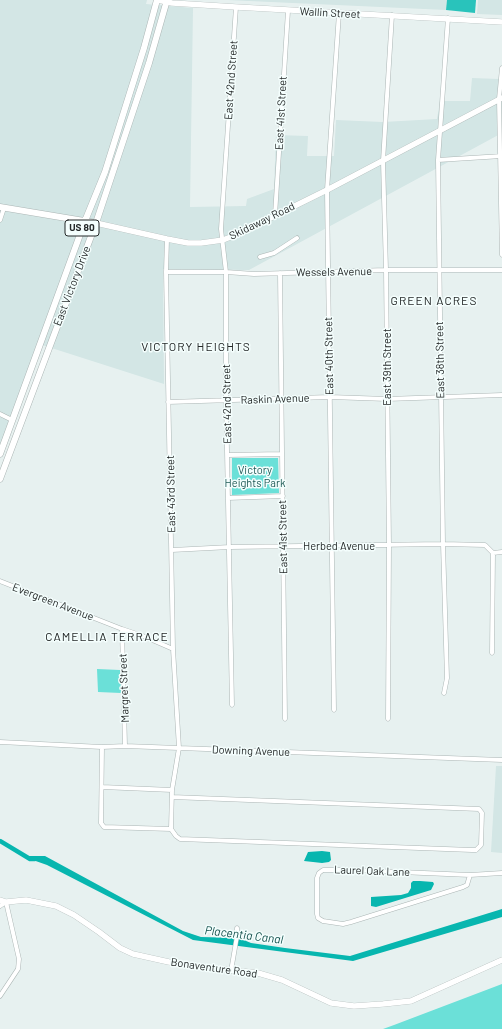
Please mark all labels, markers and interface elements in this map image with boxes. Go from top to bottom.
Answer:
street label: Wallin Street [299,5,361,21]
street label: East 42nd Street [222,40,240,120]
street label: East 41st Street [272,76,290,150]
street label: Skidaway Road [227,199,297,243]
road number: US 80 [65,220,99,236]
street label: East Victory Drive [51,244,93,328]
street label: Wessels Avenue [296,265,372,279]
district label: GREEN ACRES [391,294,477,308]
street label: East 40th Street [322,317,336,395]
street label: East 38th Street [433,321,447,399]
street label: East 39th Street [380,328,394,406]
district label: VICTORY HEIGHTS [141,340,251,354]
street label: East 42nd Street [220,364,234,444]
street label: Raskin Avenue [240,391,310,407]
street label: East 43rd Street [164,455,178,533]
park label: Victory Heights Park [225,463,285,489]
street label: East 41st Street [276,500,290,574]
street label: Herbed Avenue [303,539,375,553]
street label: Evergreen Avenue [10,580,96,624]
district label: CAMELLIA TERRACE [45,630,169,644]
street label: Margret Street [116,653,132,723]
street label: Downing Avenue [212,743,290,759]
street label: Laurel Oak Lane [334,863,410,879]
water label: Placentia Canal [204,923,284,947]
street label: Bonaventure Road [170,955,258,981]

